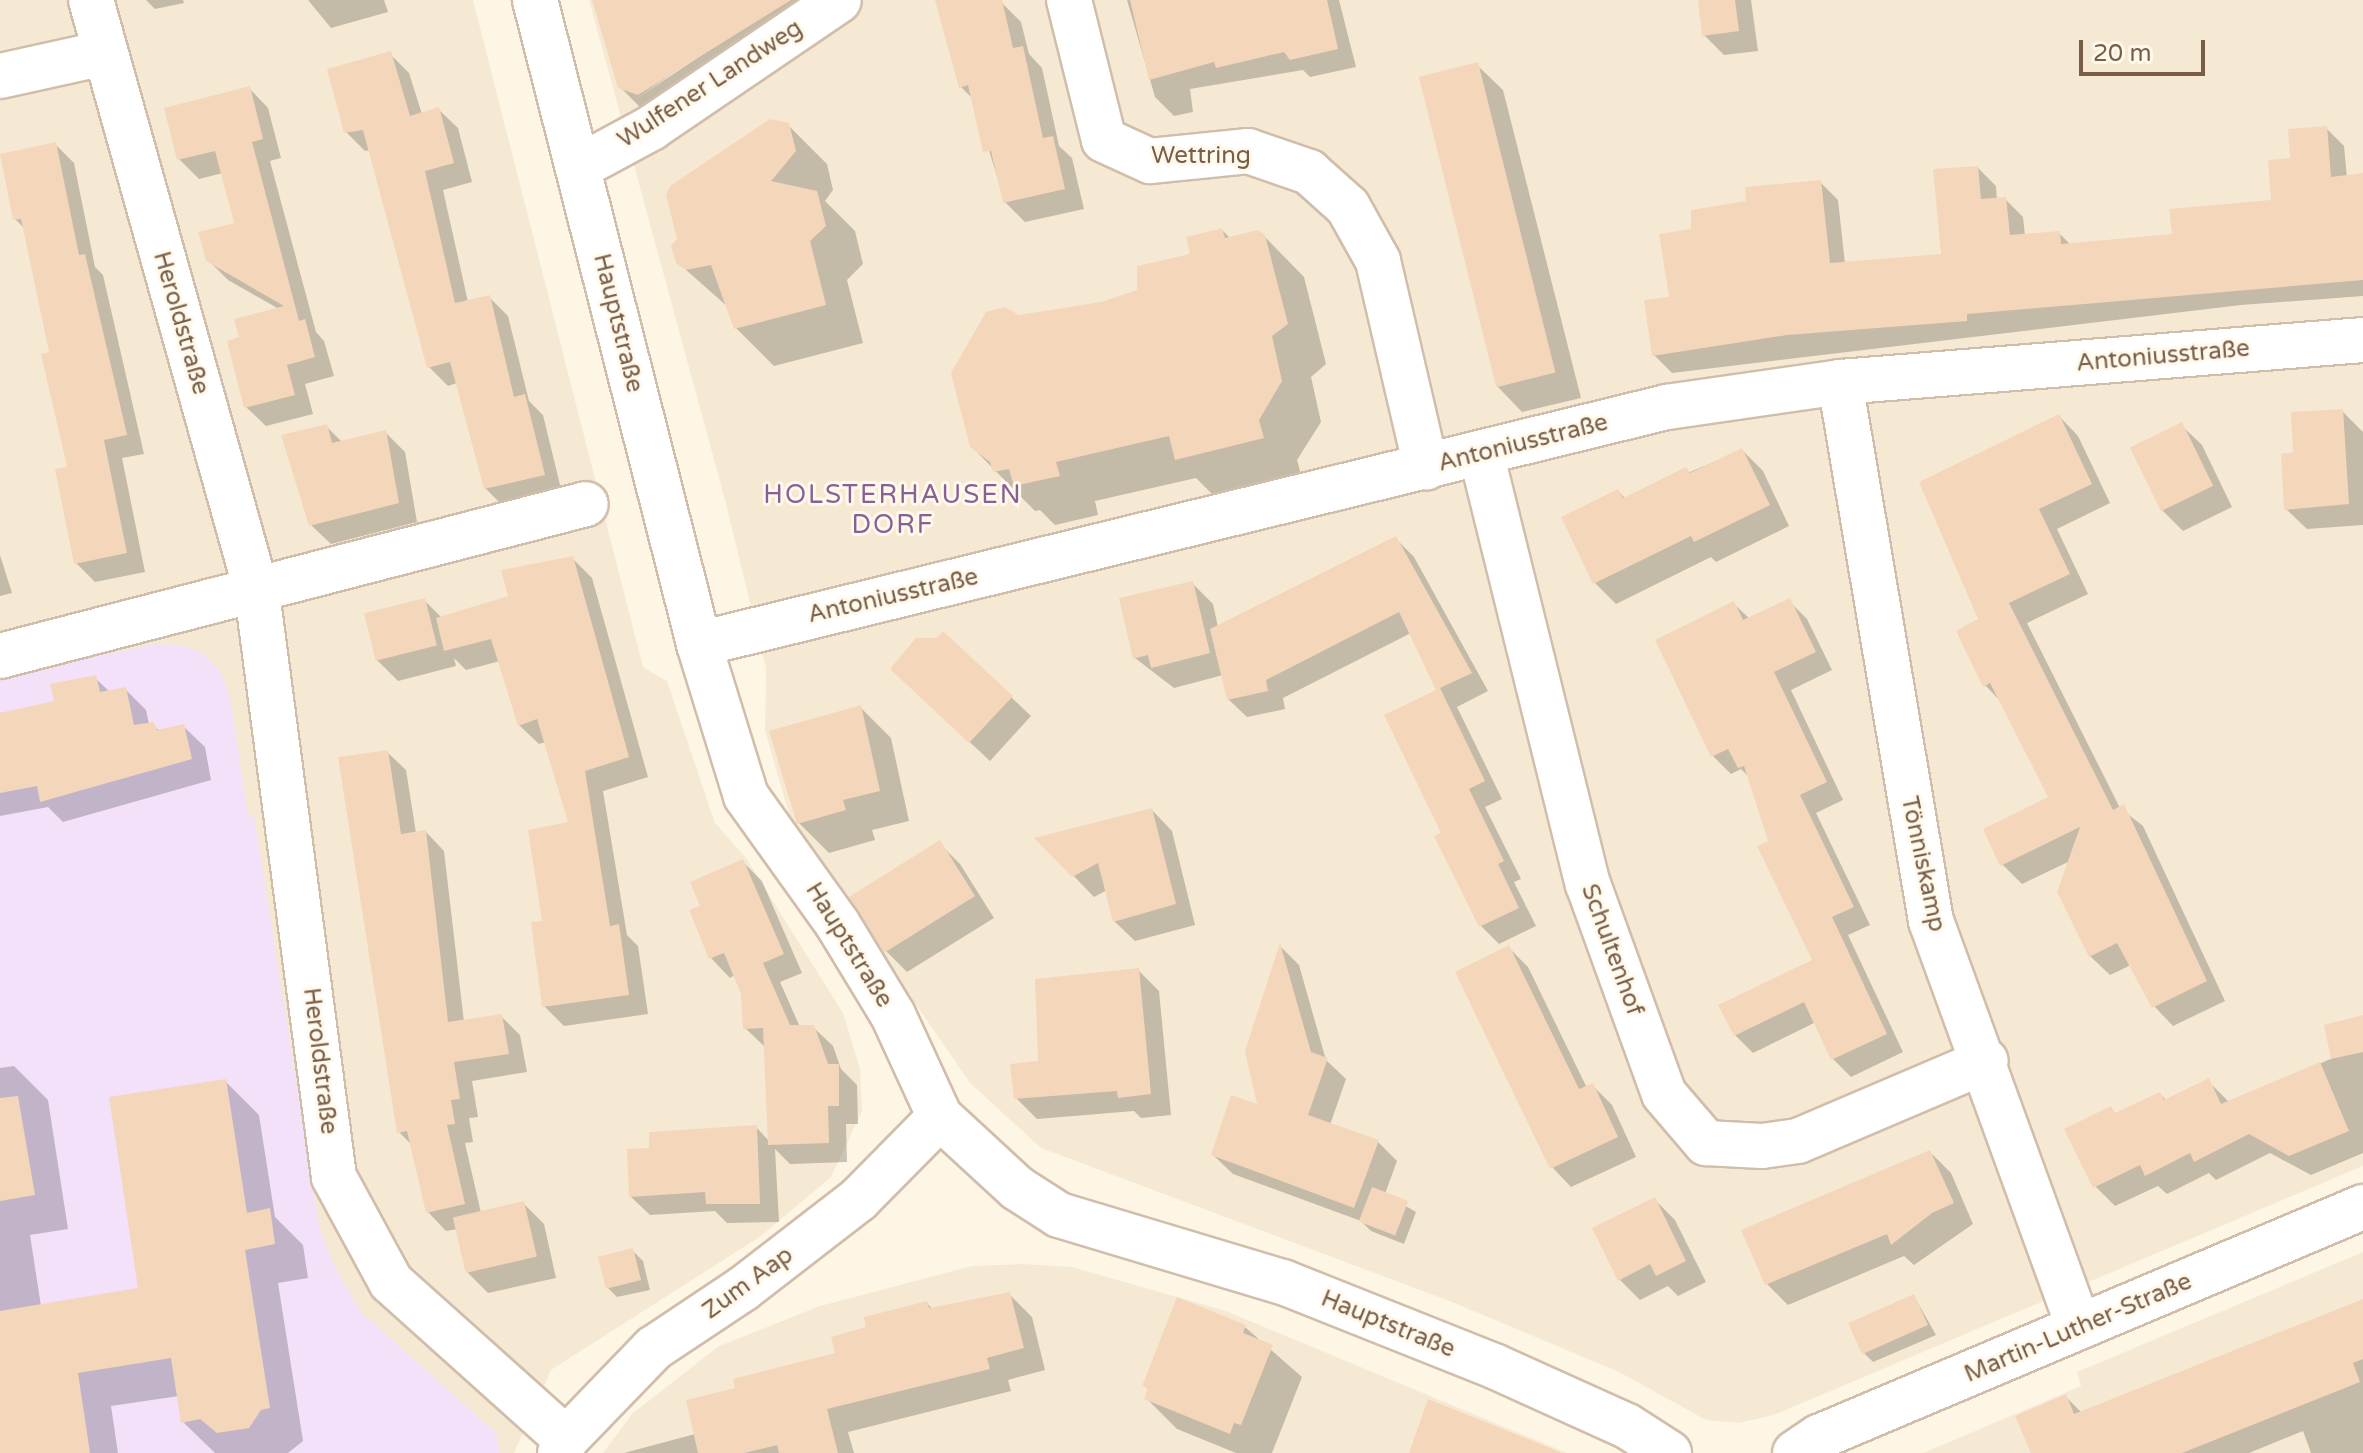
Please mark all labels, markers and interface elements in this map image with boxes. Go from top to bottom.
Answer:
street label: Wulfener Landweg [612,14,808,154]
scale bar [2083,24,2209,74]
text: 20 m [2093,39,2151,68]
street label: Wettring [1151,142,1251,170]
street label: Heroldstraße [147,248,215,398]
street label: Hauptstraße [587,251,649,395]
street label: Antoniusstraße [2075,334,2251,378]
street label: Antoniusstraße [1435,408,1611,478]
district label: HOLSTERHAUSEN DORF [763,479,1023,540]
street label: Antoniusstraße [805,562,981,630]
street label: Tönniskamp [1895,794,1951,934]
street label: Hauptstraße [799,877,899,1013]
street label: Schultenhof [1575,880,1649,1020]
street label: Heroldstraße [297,986,343,1136]
street label: Zum Aap [697,1241,799,1325]
street label: Martin-Luther-Straße [1960,1267,2196,1389]
street label: Hauptstraße [1317,1284,1459,1364]

